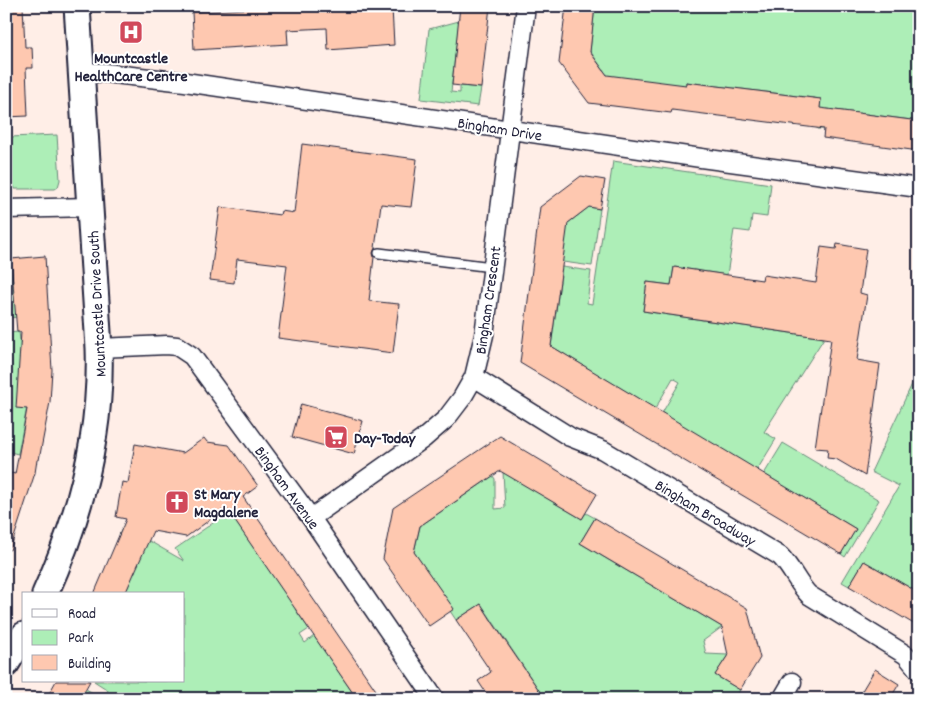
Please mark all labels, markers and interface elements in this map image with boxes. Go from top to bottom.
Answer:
hospital icon: Mountcastle HealthCare Centre [118,19,144,45]
place label: Mountcastle HealthCare Centre [74,48,188,89]
street label: Bingham Drive [456,112,544,148]
street label: Mountcastle Drive South [83,230,114,378]
street label: Bingham Crescent [471,245,508,356]
supermarket icon: Day-Today [323,424,349,450]
place label: Day-Today [354,428,417,451]
street label: Bingham Avenue [248,442,324,535]
street label: Bingham Broadway [650,475,760,554]
place label: St Mary Magdalene [194,484,258,525]
church icon: St Mary Magdalene [164,489,190,515]
legend [22,592,185,682]
text: Road [68,604,96,626]
text: Park [68,628,94,650]
text: Building [68,654,111,676]

